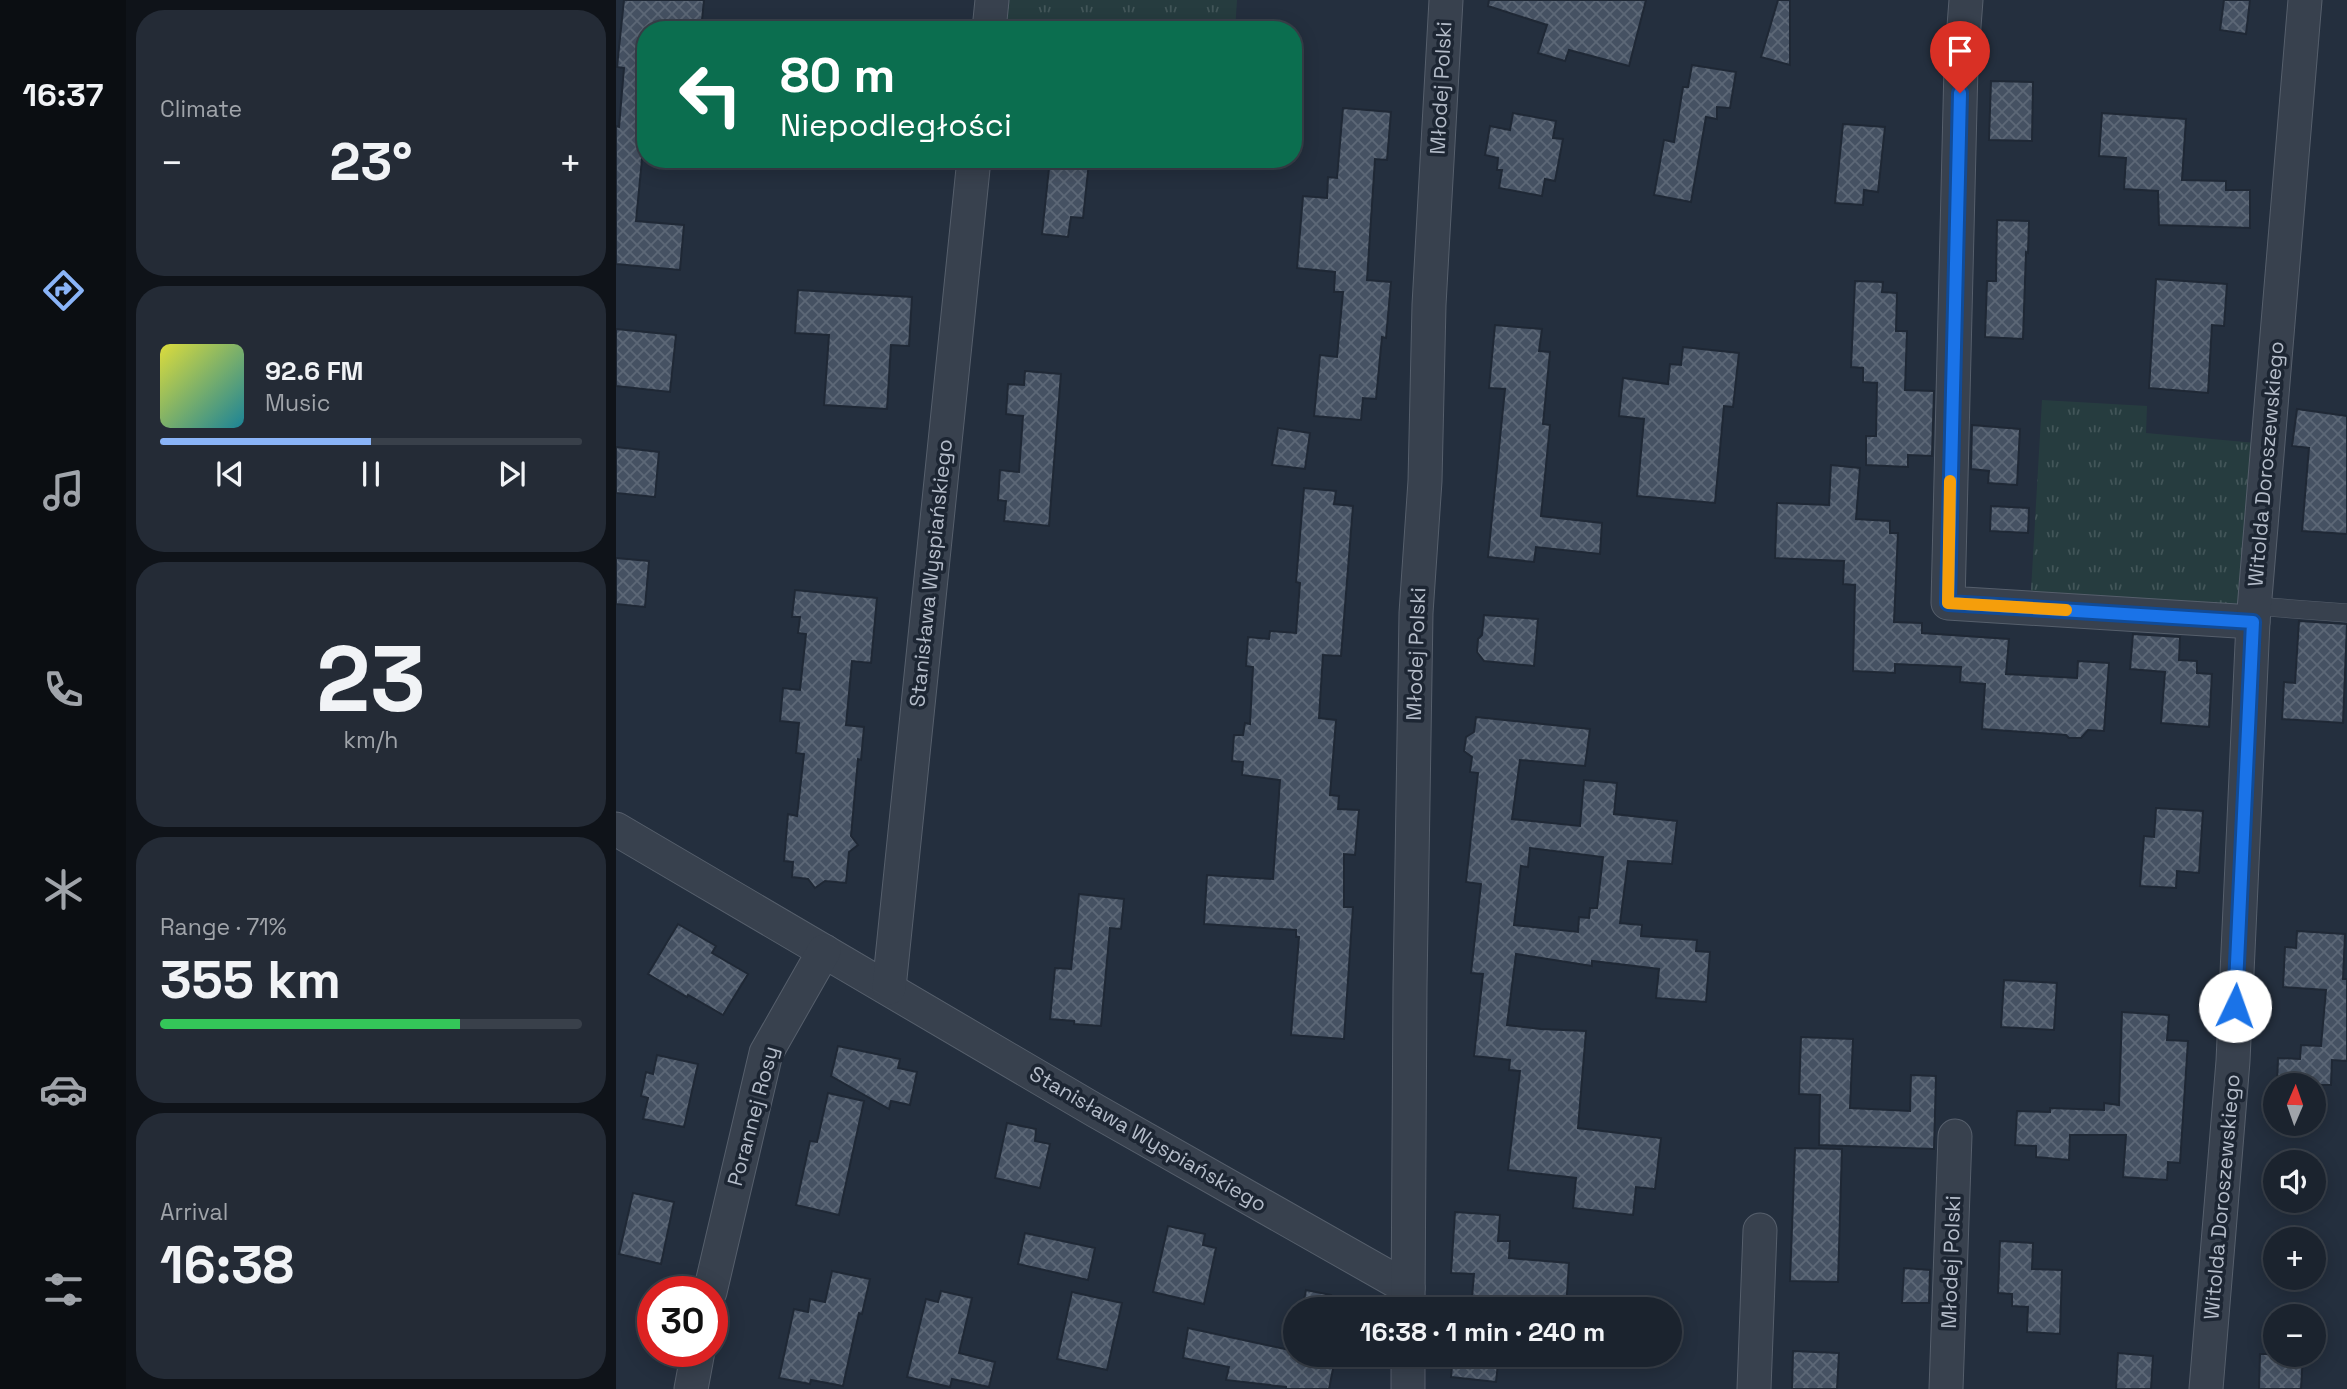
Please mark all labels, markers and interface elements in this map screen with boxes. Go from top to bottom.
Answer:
street label: Młodej Polski [1424,21,1457,155]
pin [1930,21,1990,93]
icon: arrive [1941,32,1979,70]
text: 80 m [780,44,895,106]
icon: left [665,49,756,140]
text: 16:37 [23,75,103,115]
text: Climate [160,94,242,124]
text: Niepodległości [780,105,1012,145]
text: 23° [330,129,413,195]
text: − [160,139,184,187]
text: + [558,139,582,187]
icon: directions [39,266,88,315]
street label: Witolda Doroszewskiego [2241,340,2290,588]
text: 92.6 FM [265,354,364,388]
text: Music [265,388,330,418]
street label: Stanisława Wyspiańskiego [903,438,958,708]
icon: previous [211,455,249,493]
icon: pause [352,455,390,493]
icon: next [493,455,531,493]
icon: music [39,466,88,515]
street label: Młodej Polski [1400,587,1431,721]
text: 23 [316,621,426,738]
icon: phone [39,665,88,714]
text: km/h [344,725,398,755]
icon: climate [39,865,88,914]
text: Range · 71% [160,912,286,942]
text: 355 km [160,947,341,1013]
position arrow [2198,969,2272,1043]
street label: Porannej Rosy [721,1043,784,1189]
street label: Stanisława Wyspiańskiego [1025,1060,1272,1218]
icon: car [39,1065,88,1114]
street label: Witolda Doroszewskiego [2197,1073,2246,1321]
north arrow [2263,1073,2326,1136]
map controls [2263,1073,2326,1367]
button: sound [2263,1150,2326,1213]
street label: Młodej Polski [1935,1195,1966,1329]
text: Arrival [160,1197,228,1227]
button: + [2263,1227,2326,1290]
text: 16:38 [160,1232,294,1298]
icon: filters [39,1265,88,1314]
speed limit sign: 30 [637,1276,728,1367]
button: − [2263,1304,2326,1367]
text: 16:38 · 1 min · 240 m [1360,1315,1605,1349]

